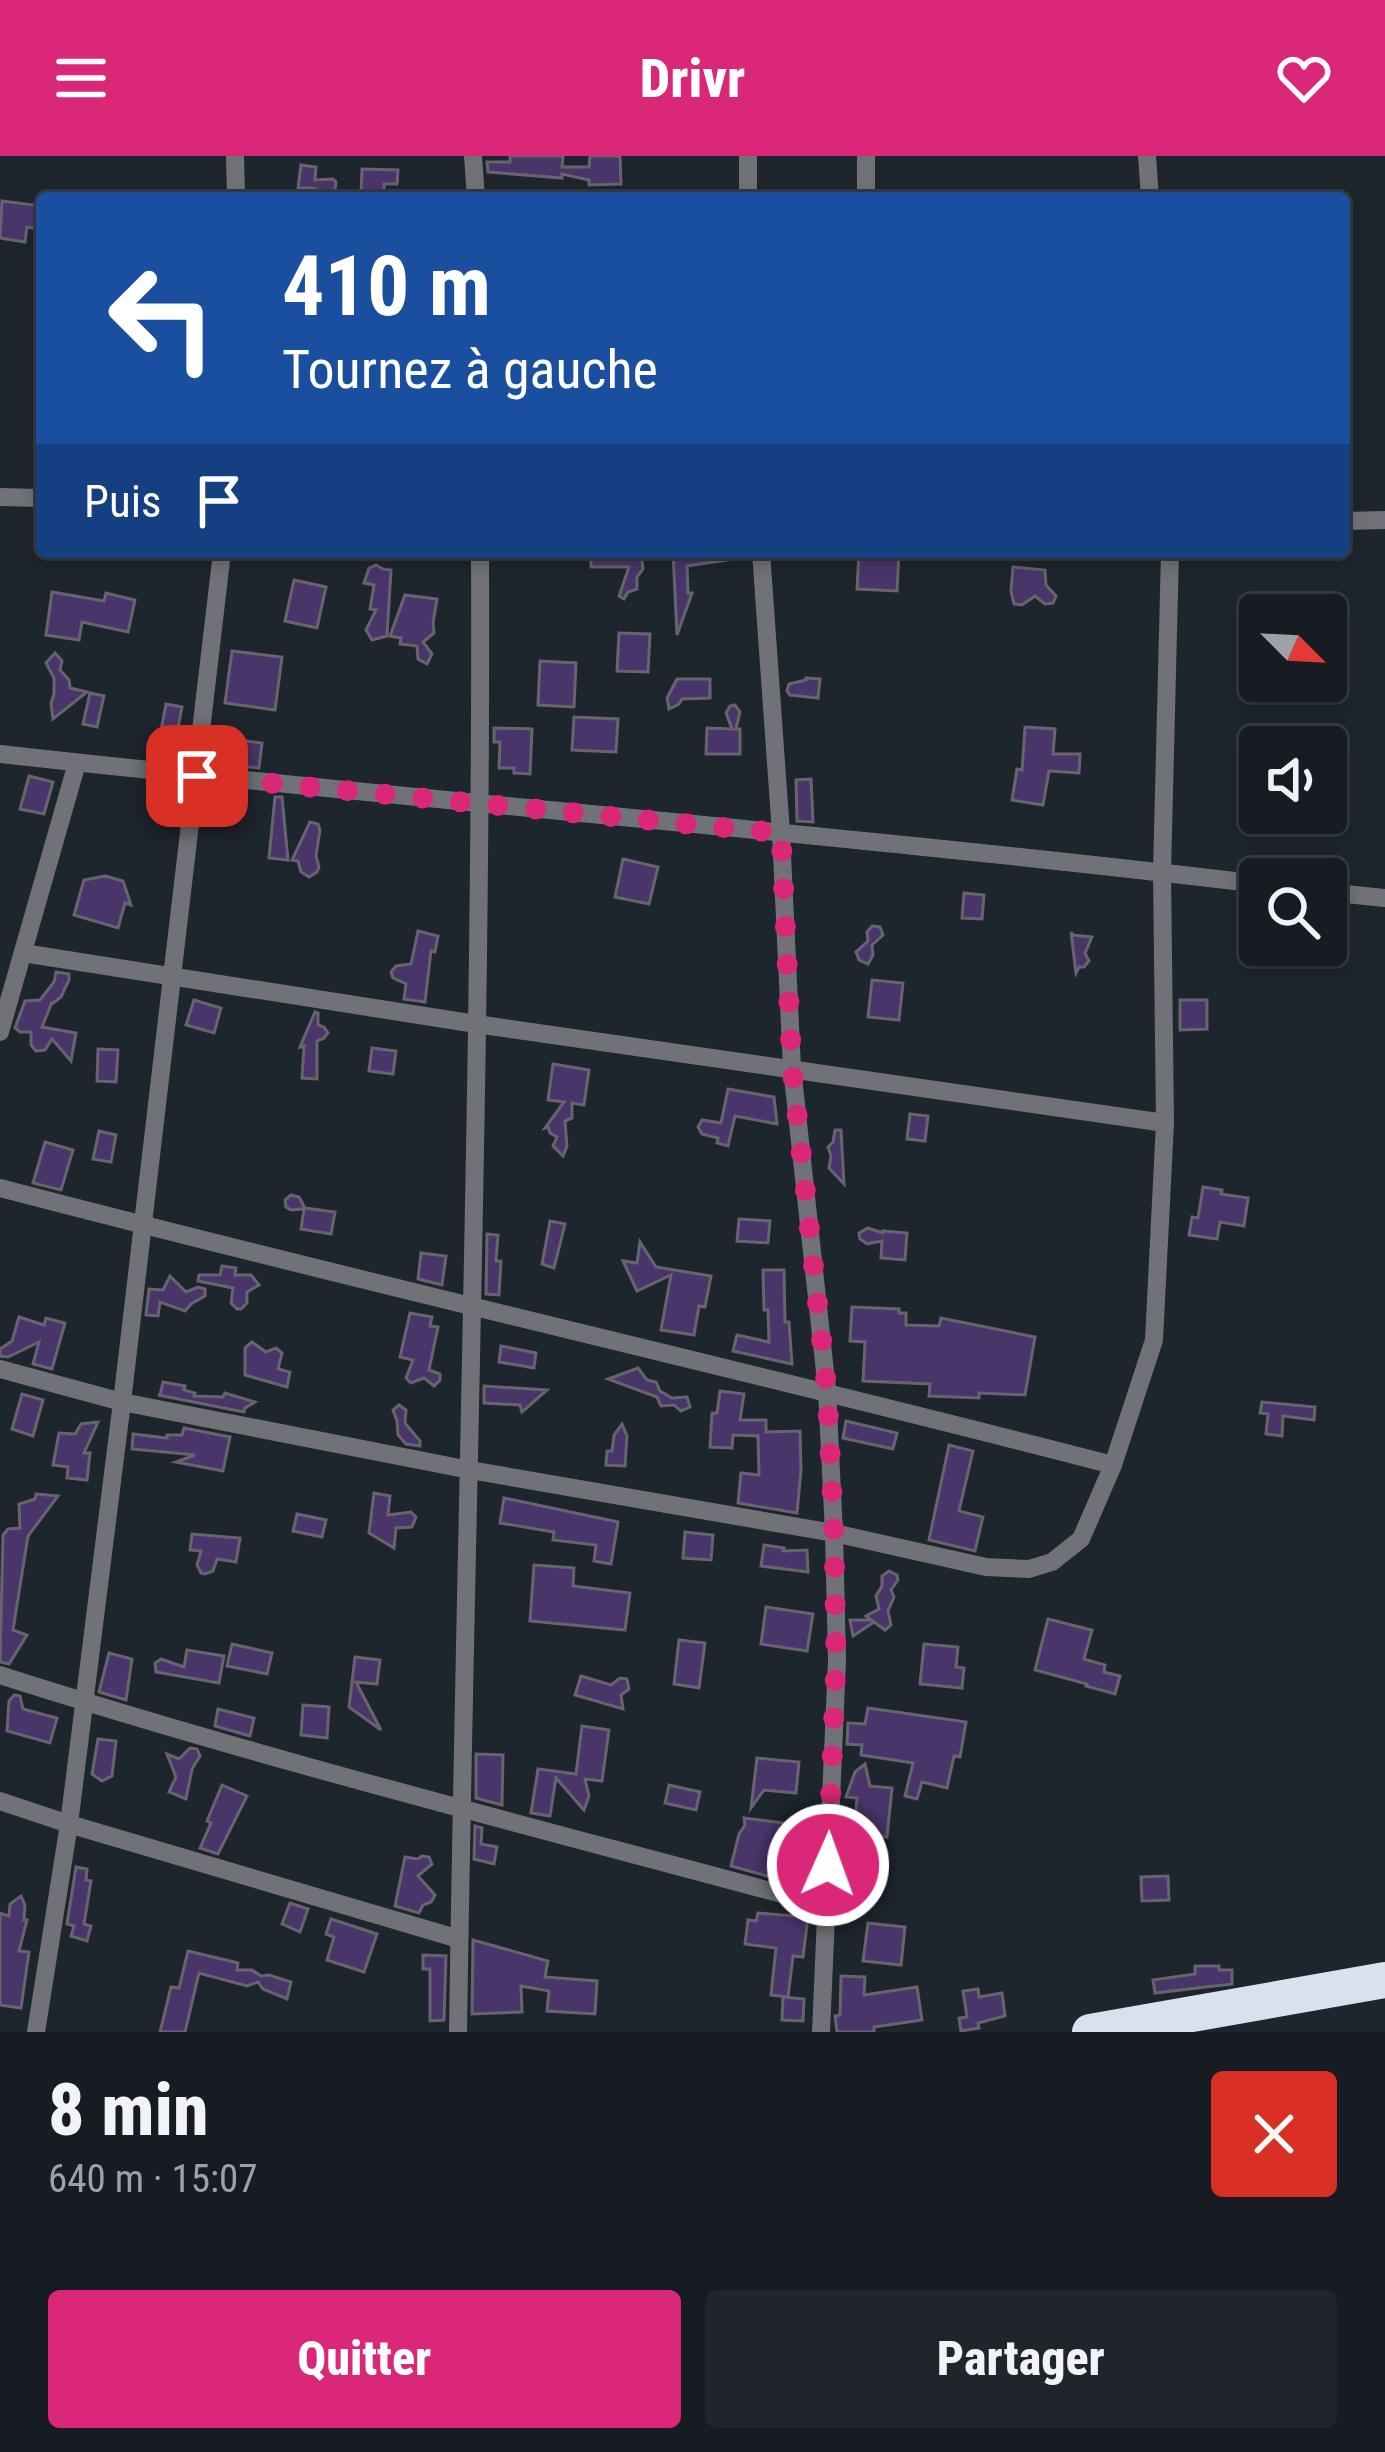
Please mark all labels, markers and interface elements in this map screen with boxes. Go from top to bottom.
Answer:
icon: menu [48,45,114,111]
icon: heart [1271,45,1337,111]
text: Drivr [640,47,745,110]
text: 410 m [282,237,491,336]
icon: left [84,240,240,396]
text: Tournez à gauche [282,338,658,401]
icon: arrive [186,468,252,534]
text: Puis [84,475,162,528]
north arrow [1239,594,1347,702]
map controls [1239,594,1347,966]
pin [146,725,248,827]
button: sound [1239,726,1347,834]
icon: arrive [164,743,230,809]
button: search [1239,858,1347,966]
position arrow [765,1802,891,1928]
text: 8 min [48,2068,209,2153]
button: close [1211,2071,1337,2197]
text: 640 m · 15:07 [48,2156,258,2202]
button: Quitter [48,2290,681,2428]
button: Partager [705,2290,1337,2428]

